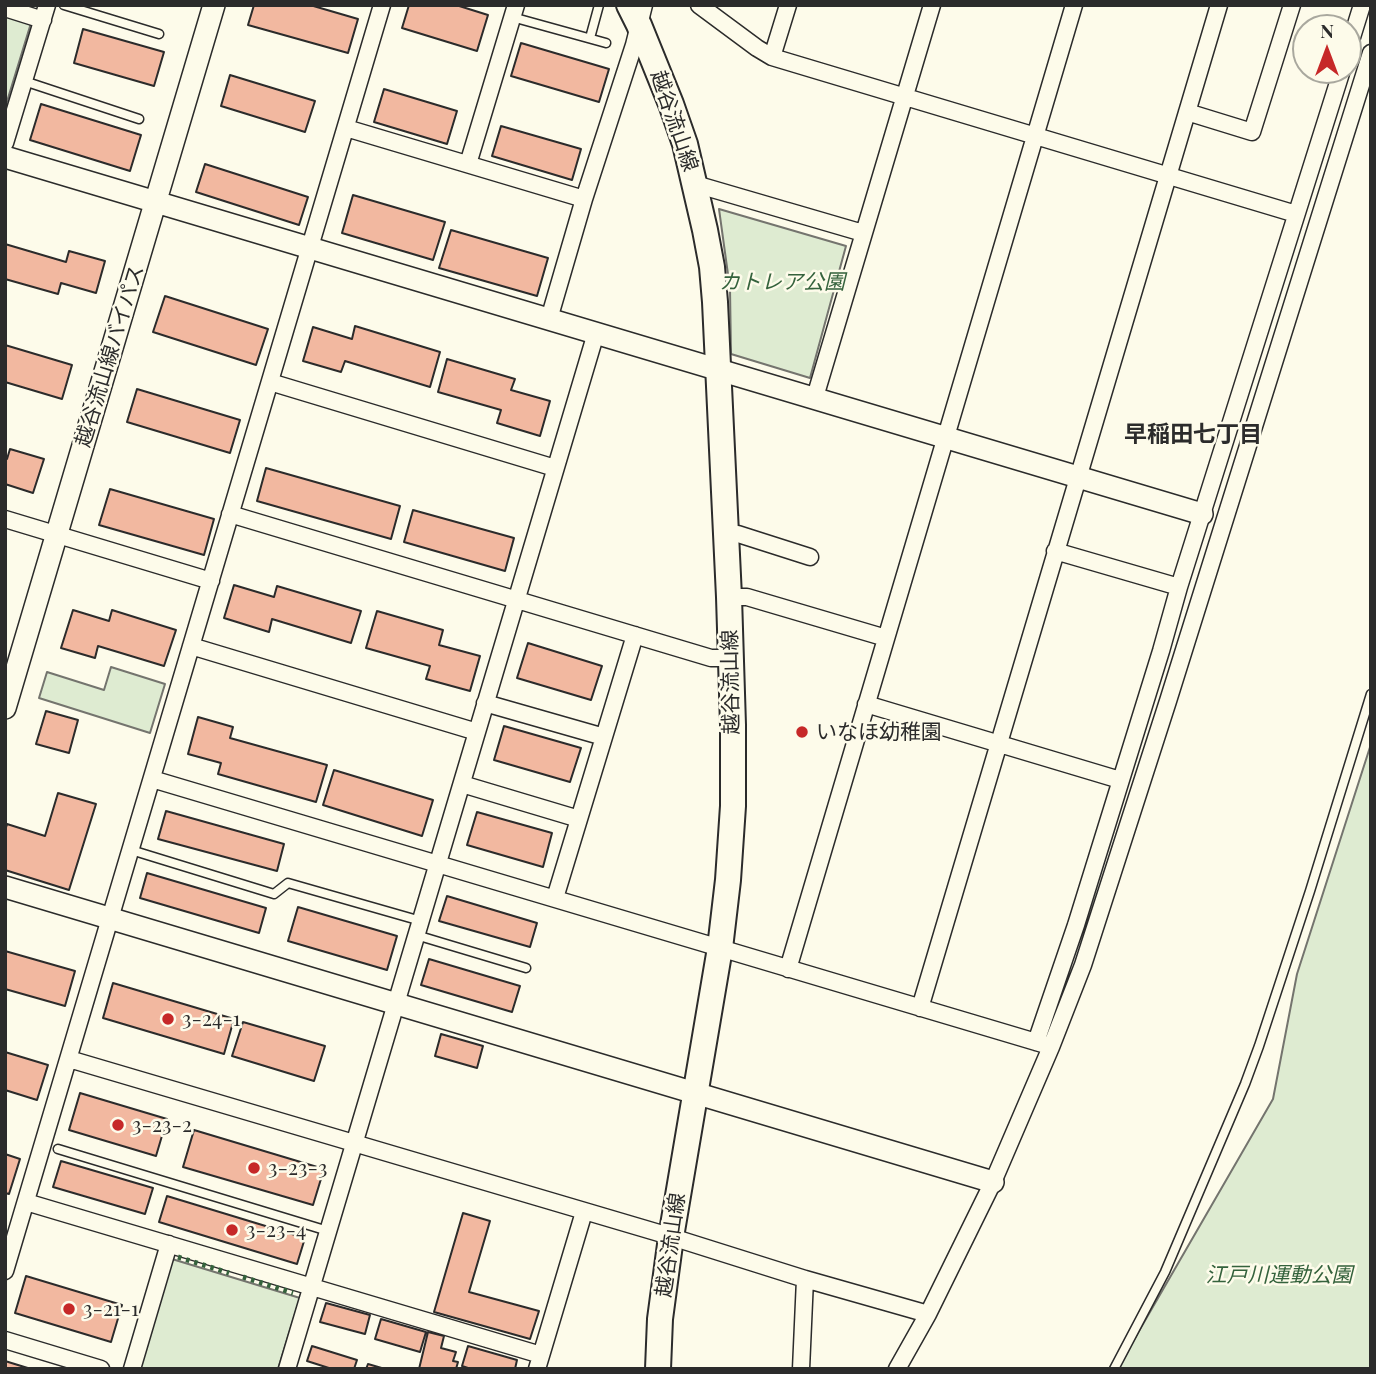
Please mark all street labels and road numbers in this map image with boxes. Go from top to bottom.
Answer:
street label: 越谷流山線 [645,67,703,175]
street label: 越谷流山線バイパス [70,262,150,450]
street label: 越谷流山線 [717,629,745,735]
street label: 越谷流山線 [651,1191,691,1299]

